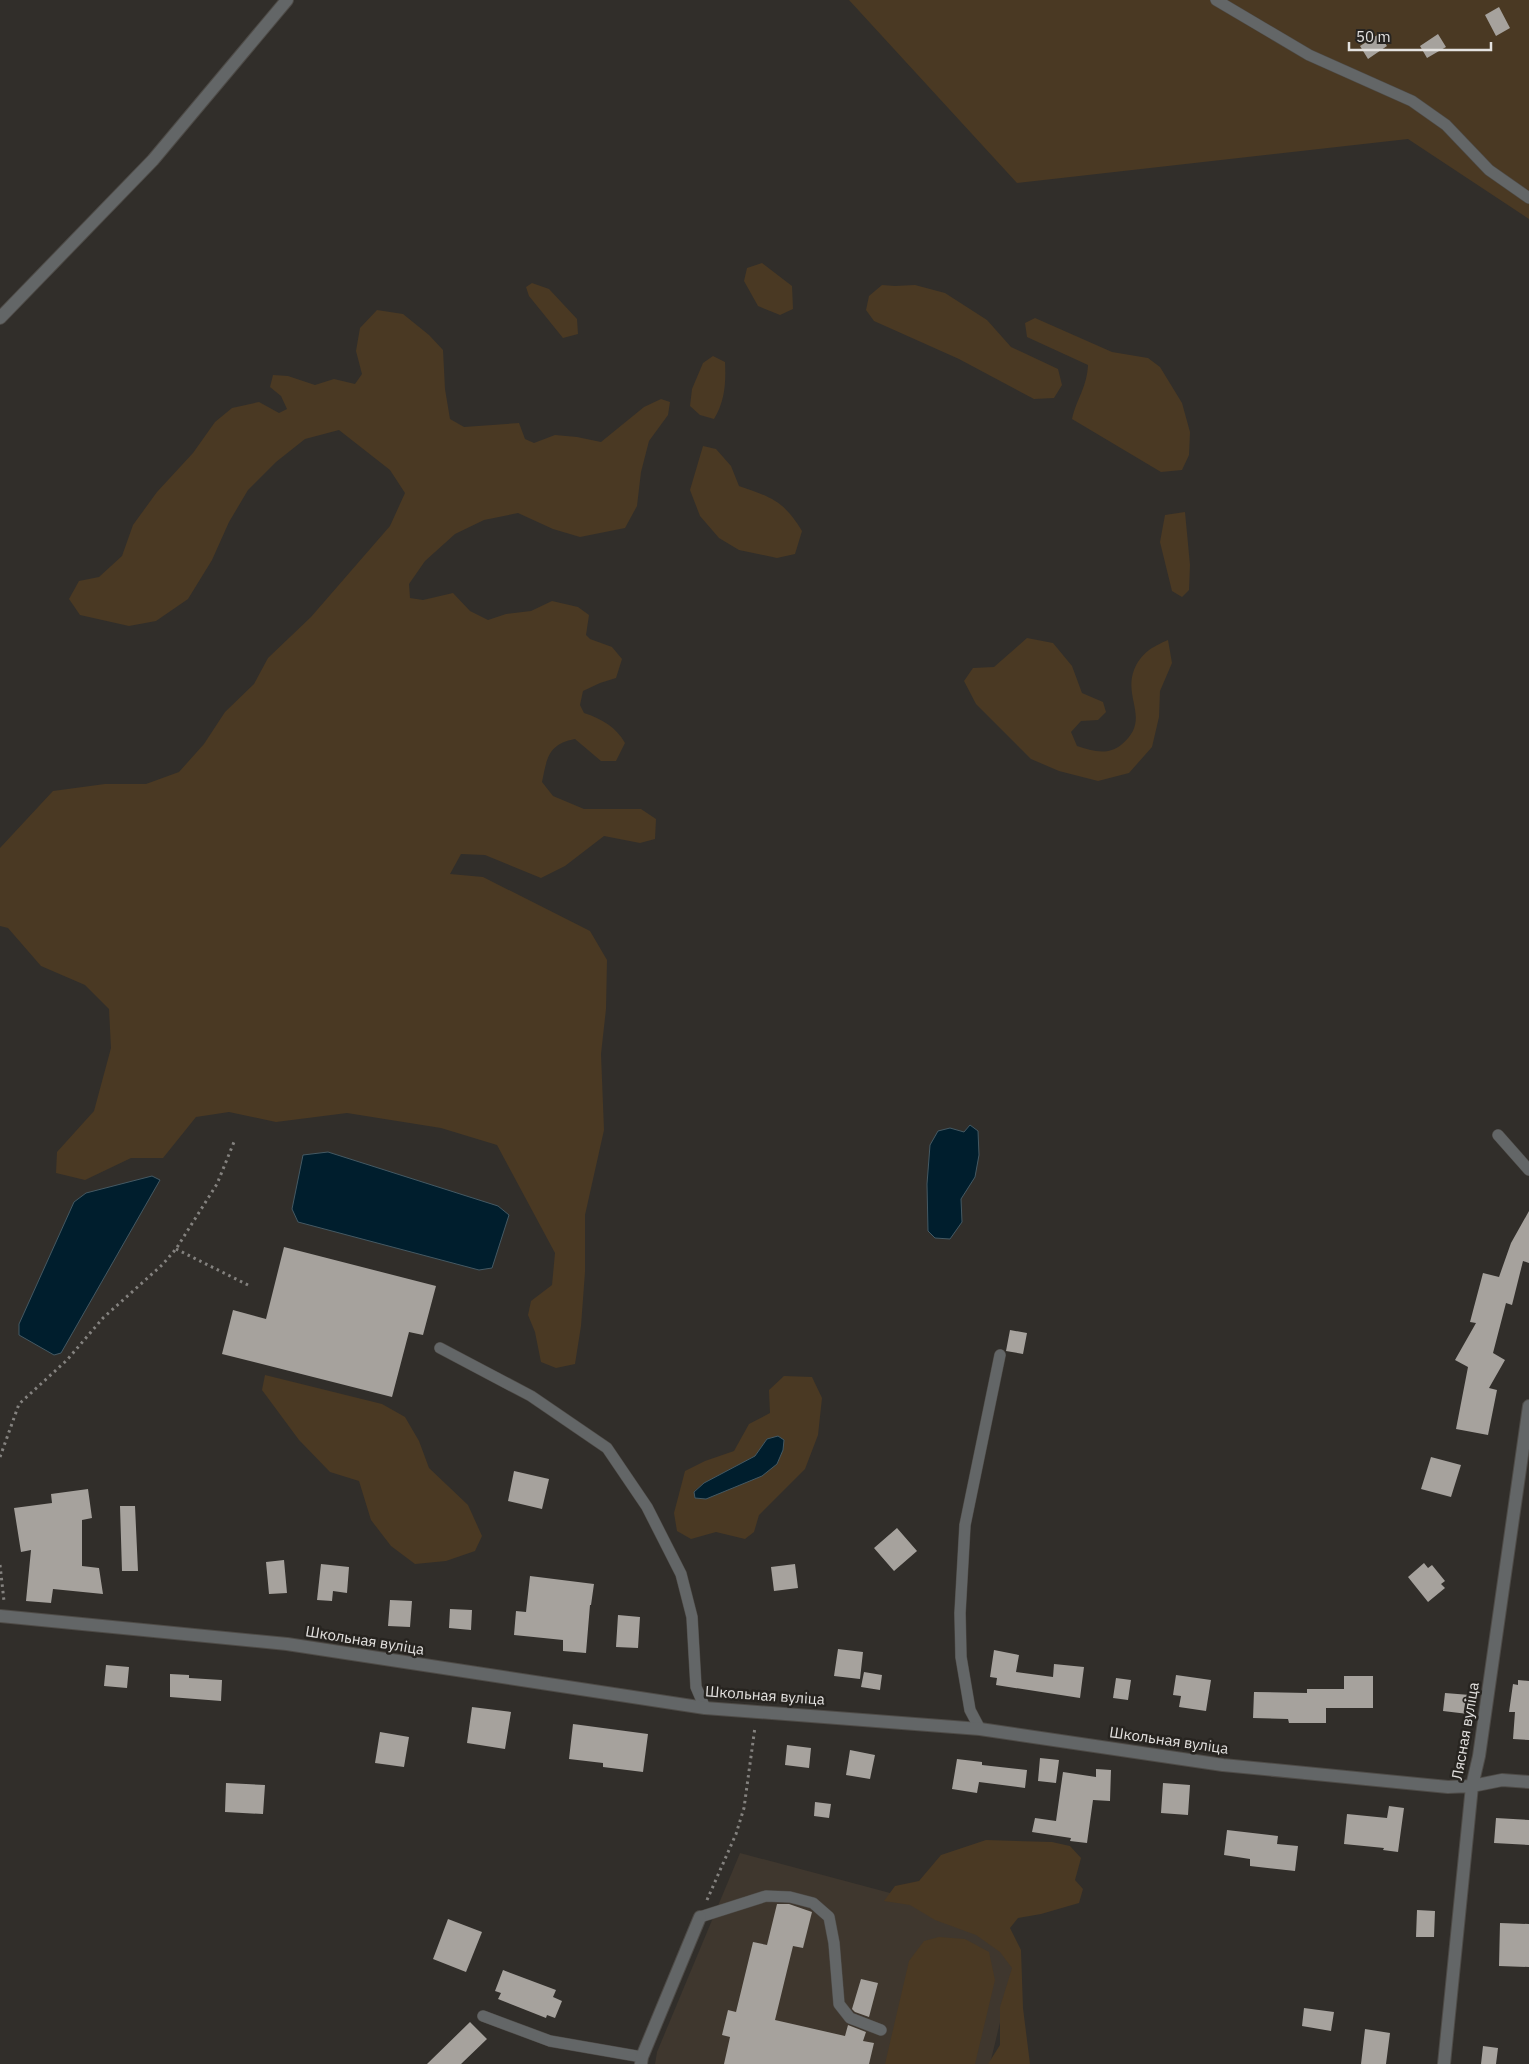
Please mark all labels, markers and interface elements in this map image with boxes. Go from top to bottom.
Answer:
scale bar [1349,20,1492,52]
text: 50 m [1356,27,1391,46]
street label: Школьная вуліца [304,1621,426,1659]
street label: Школьная вуліца [704,1681,826,1709]
street label: Лясная вуліца [1447,1681,1483,1781]
street label: Школьная вуліца [1108,1722,1230,1758]

